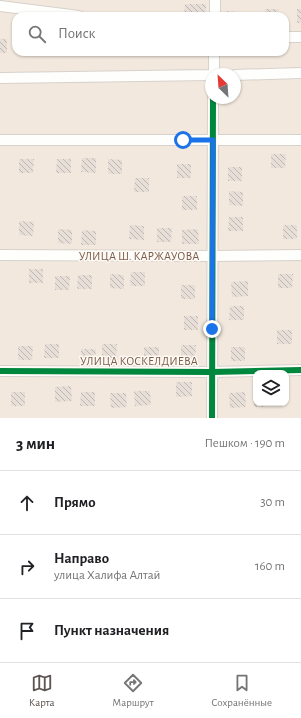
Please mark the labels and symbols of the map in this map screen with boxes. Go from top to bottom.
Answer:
north arrow [205,68,241,104]
route start [174,131,192,149]
street label: УЛИЦА Ш. КАРЖАУОВА [79,250,199,262]
route end [203,320,221,338]
street label: УЛИЦА КОСКЕЛДИЕВА [80,355,198,367]

